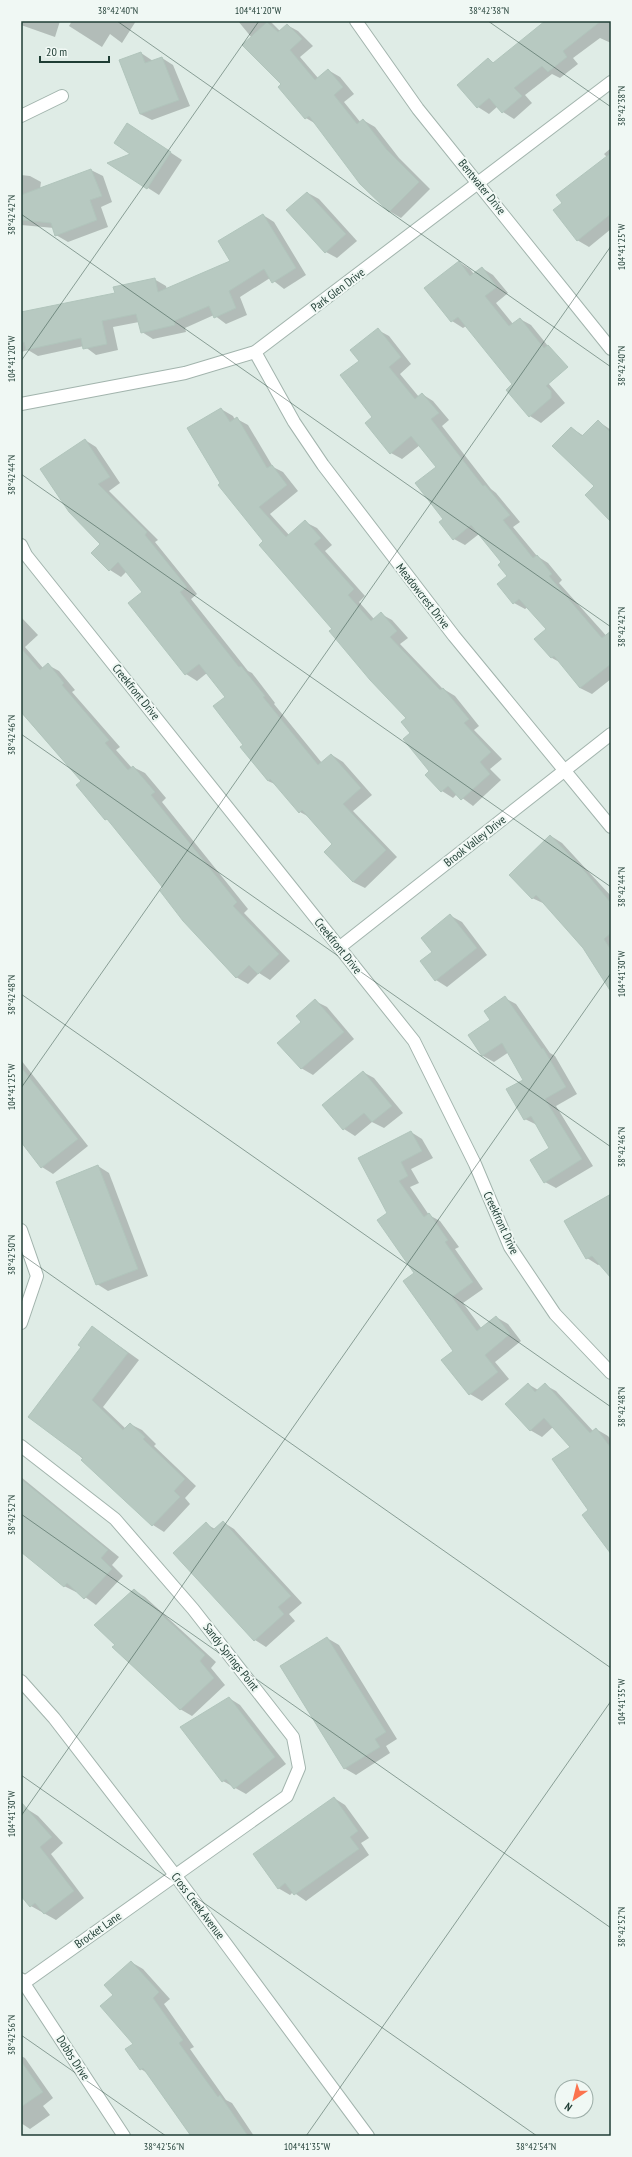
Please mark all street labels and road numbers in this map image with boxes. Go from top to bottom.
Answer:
street label: Bentwater Drive [456,156,509,217]
street label: Park Glen Drive [308,265,368,315]
street label: Meadowcrest Drive [393,560,454,631]
street label: Creekfront Drive [109,661,164,723]
street label: Brook Valley Drive [441,812,509,869]
street label: Creekfront Drive [311,915,366,977]
street label: Creekfront Drive [480,1189,523,1257]
street label: Sandy Springs Point [200,1620,263,1694]
street label: Cross Creek Avenue [168,1869,228,1942]
street label: Brocket Lane [71,1908,124,1951]
street label: Dobbs Drive [53,2033,93,2083]

